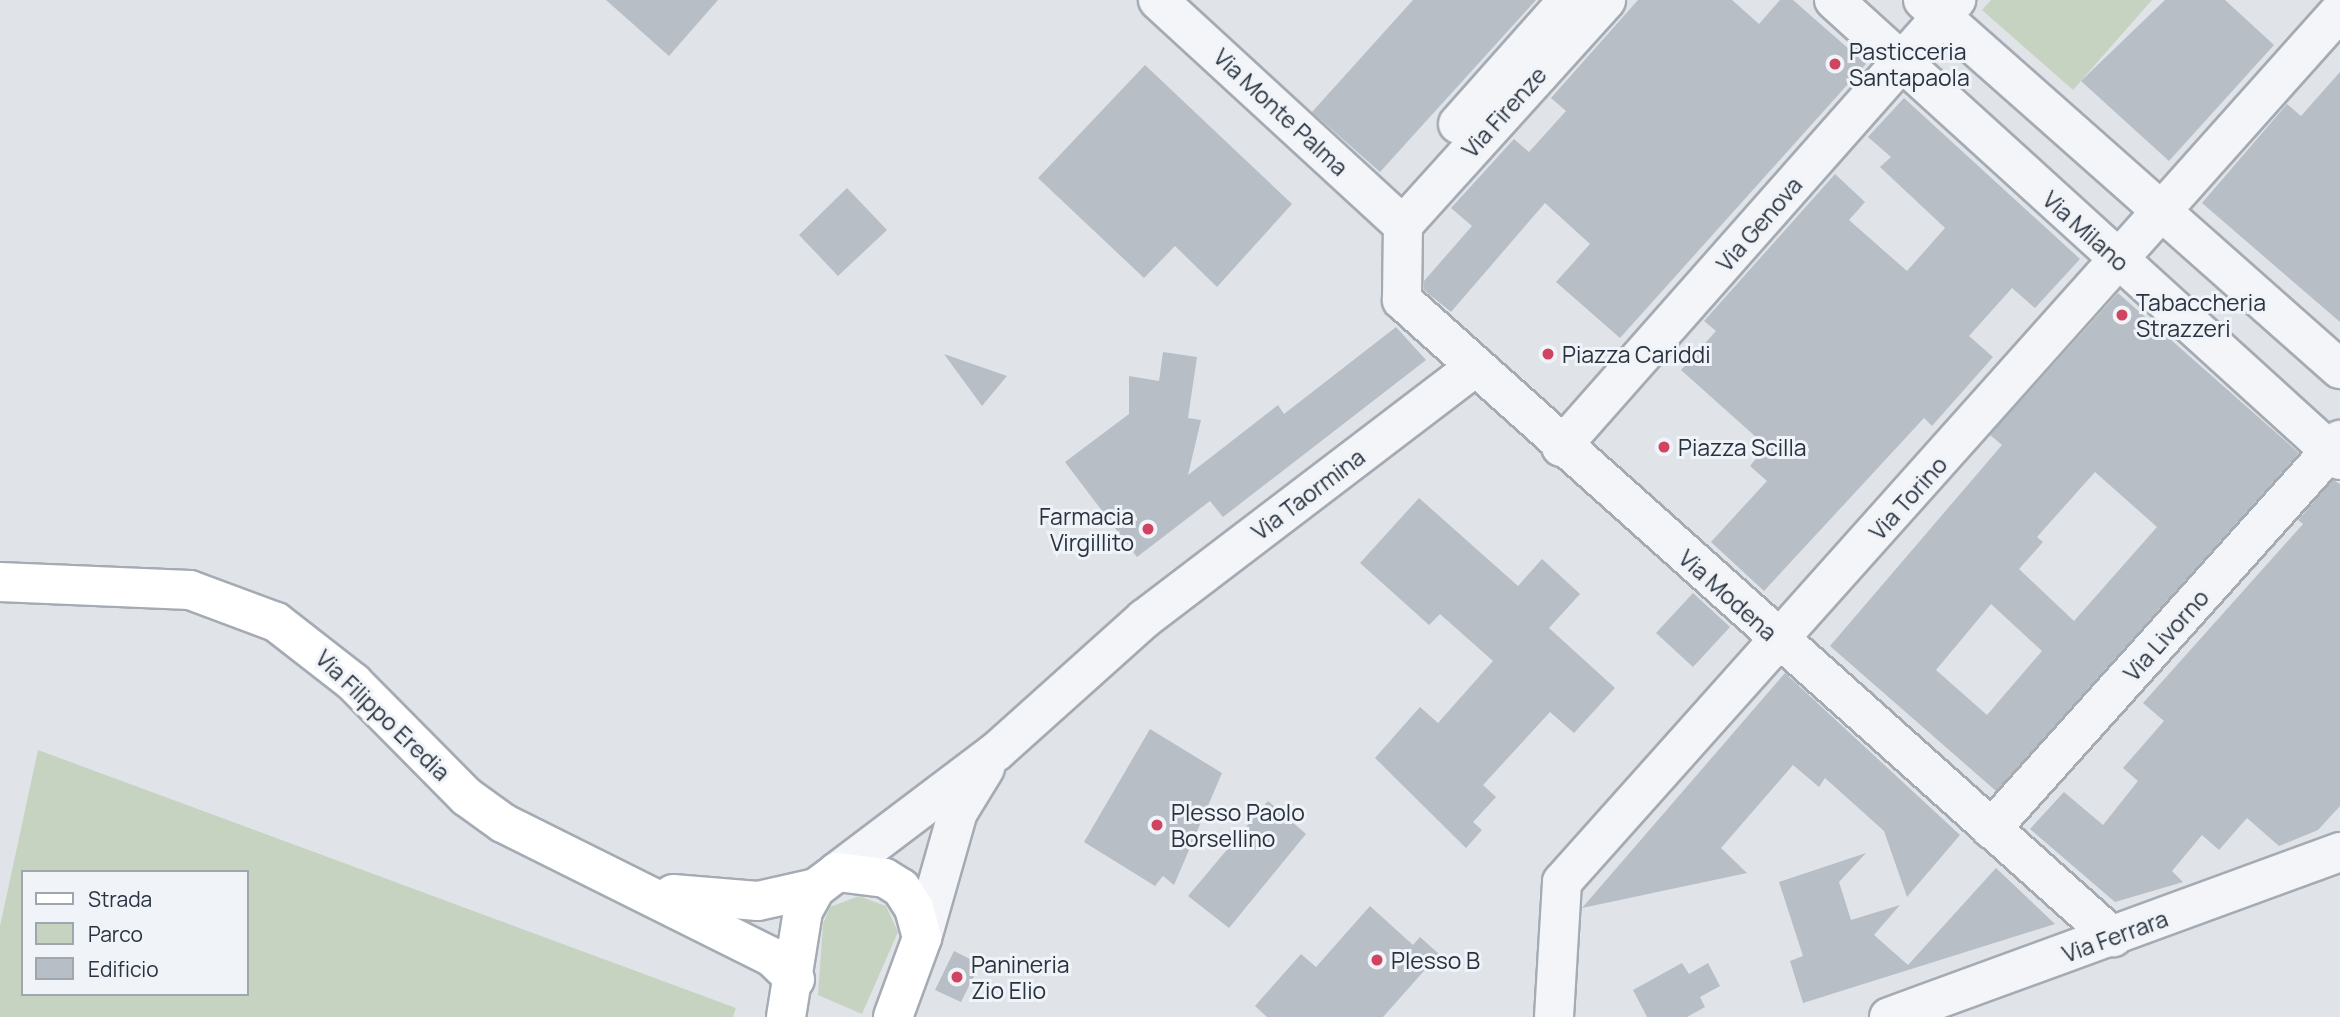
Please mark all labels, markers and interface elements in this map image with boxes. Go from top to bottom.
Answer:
place label: Pasticceria Santapaola [1849,37,1970,91]
street label: Via Monte Palma [1208,43,1354,181]
marker: Pasticceria Santapaola [1827,56,1843,72]
street label: Via Firenze [1456,61,1552,163]
street label: Via Genova [1711,171,1807,277]
street label: Via Milano [2037,185,2135,277]
place label: Tabaccheria Strazzeri [2136,288,2266,342]
marker: Tabaccheria Strazzeri [2114,307,2130,323]
place label: Piazza Cariddi [1562,340,1711,368]
marker: Piazza Cariddi [1540,346,1556,362]
place label: Piazza Scilla [1678,433,1807,461]
marker: Piazza Scilla [1656,439,1672,455]
street label: Via Taormina [1246,443,1370,545]
street label: Via Torino [1863,451,1953,545]
place label: Farmacia Virgillito [1039,502,1134,556]
marker: Farmacia Virgillito [1140,521,1156,537]
street label: Via Modena [1673,544,1783,646]
street label: Via Livorno [2118,584,2214,686]
street label: Via Filippo Eredia [310,644,456,786]
place label: Plesso Paolo Borsellino [1171,798,1305,852]
marker: Plesso Paolo Borsellino [1149,817,1165,833]
legend [21,870,248,996]
text: Strada [88,885,152,913]
street label: Via Ferrara [2058,904,2172,968]
text: Parco [88,920,143,948]
place label: Plesso B [1391,946,1480,974]
place label: Panineria Zio Elio [971,950,1070,1004]
marker: Plesso B [1369,952,1385,968]
text: Edificio [88,955,159,983]
marker: Panineria Zio Elio [949,969,965,985]

